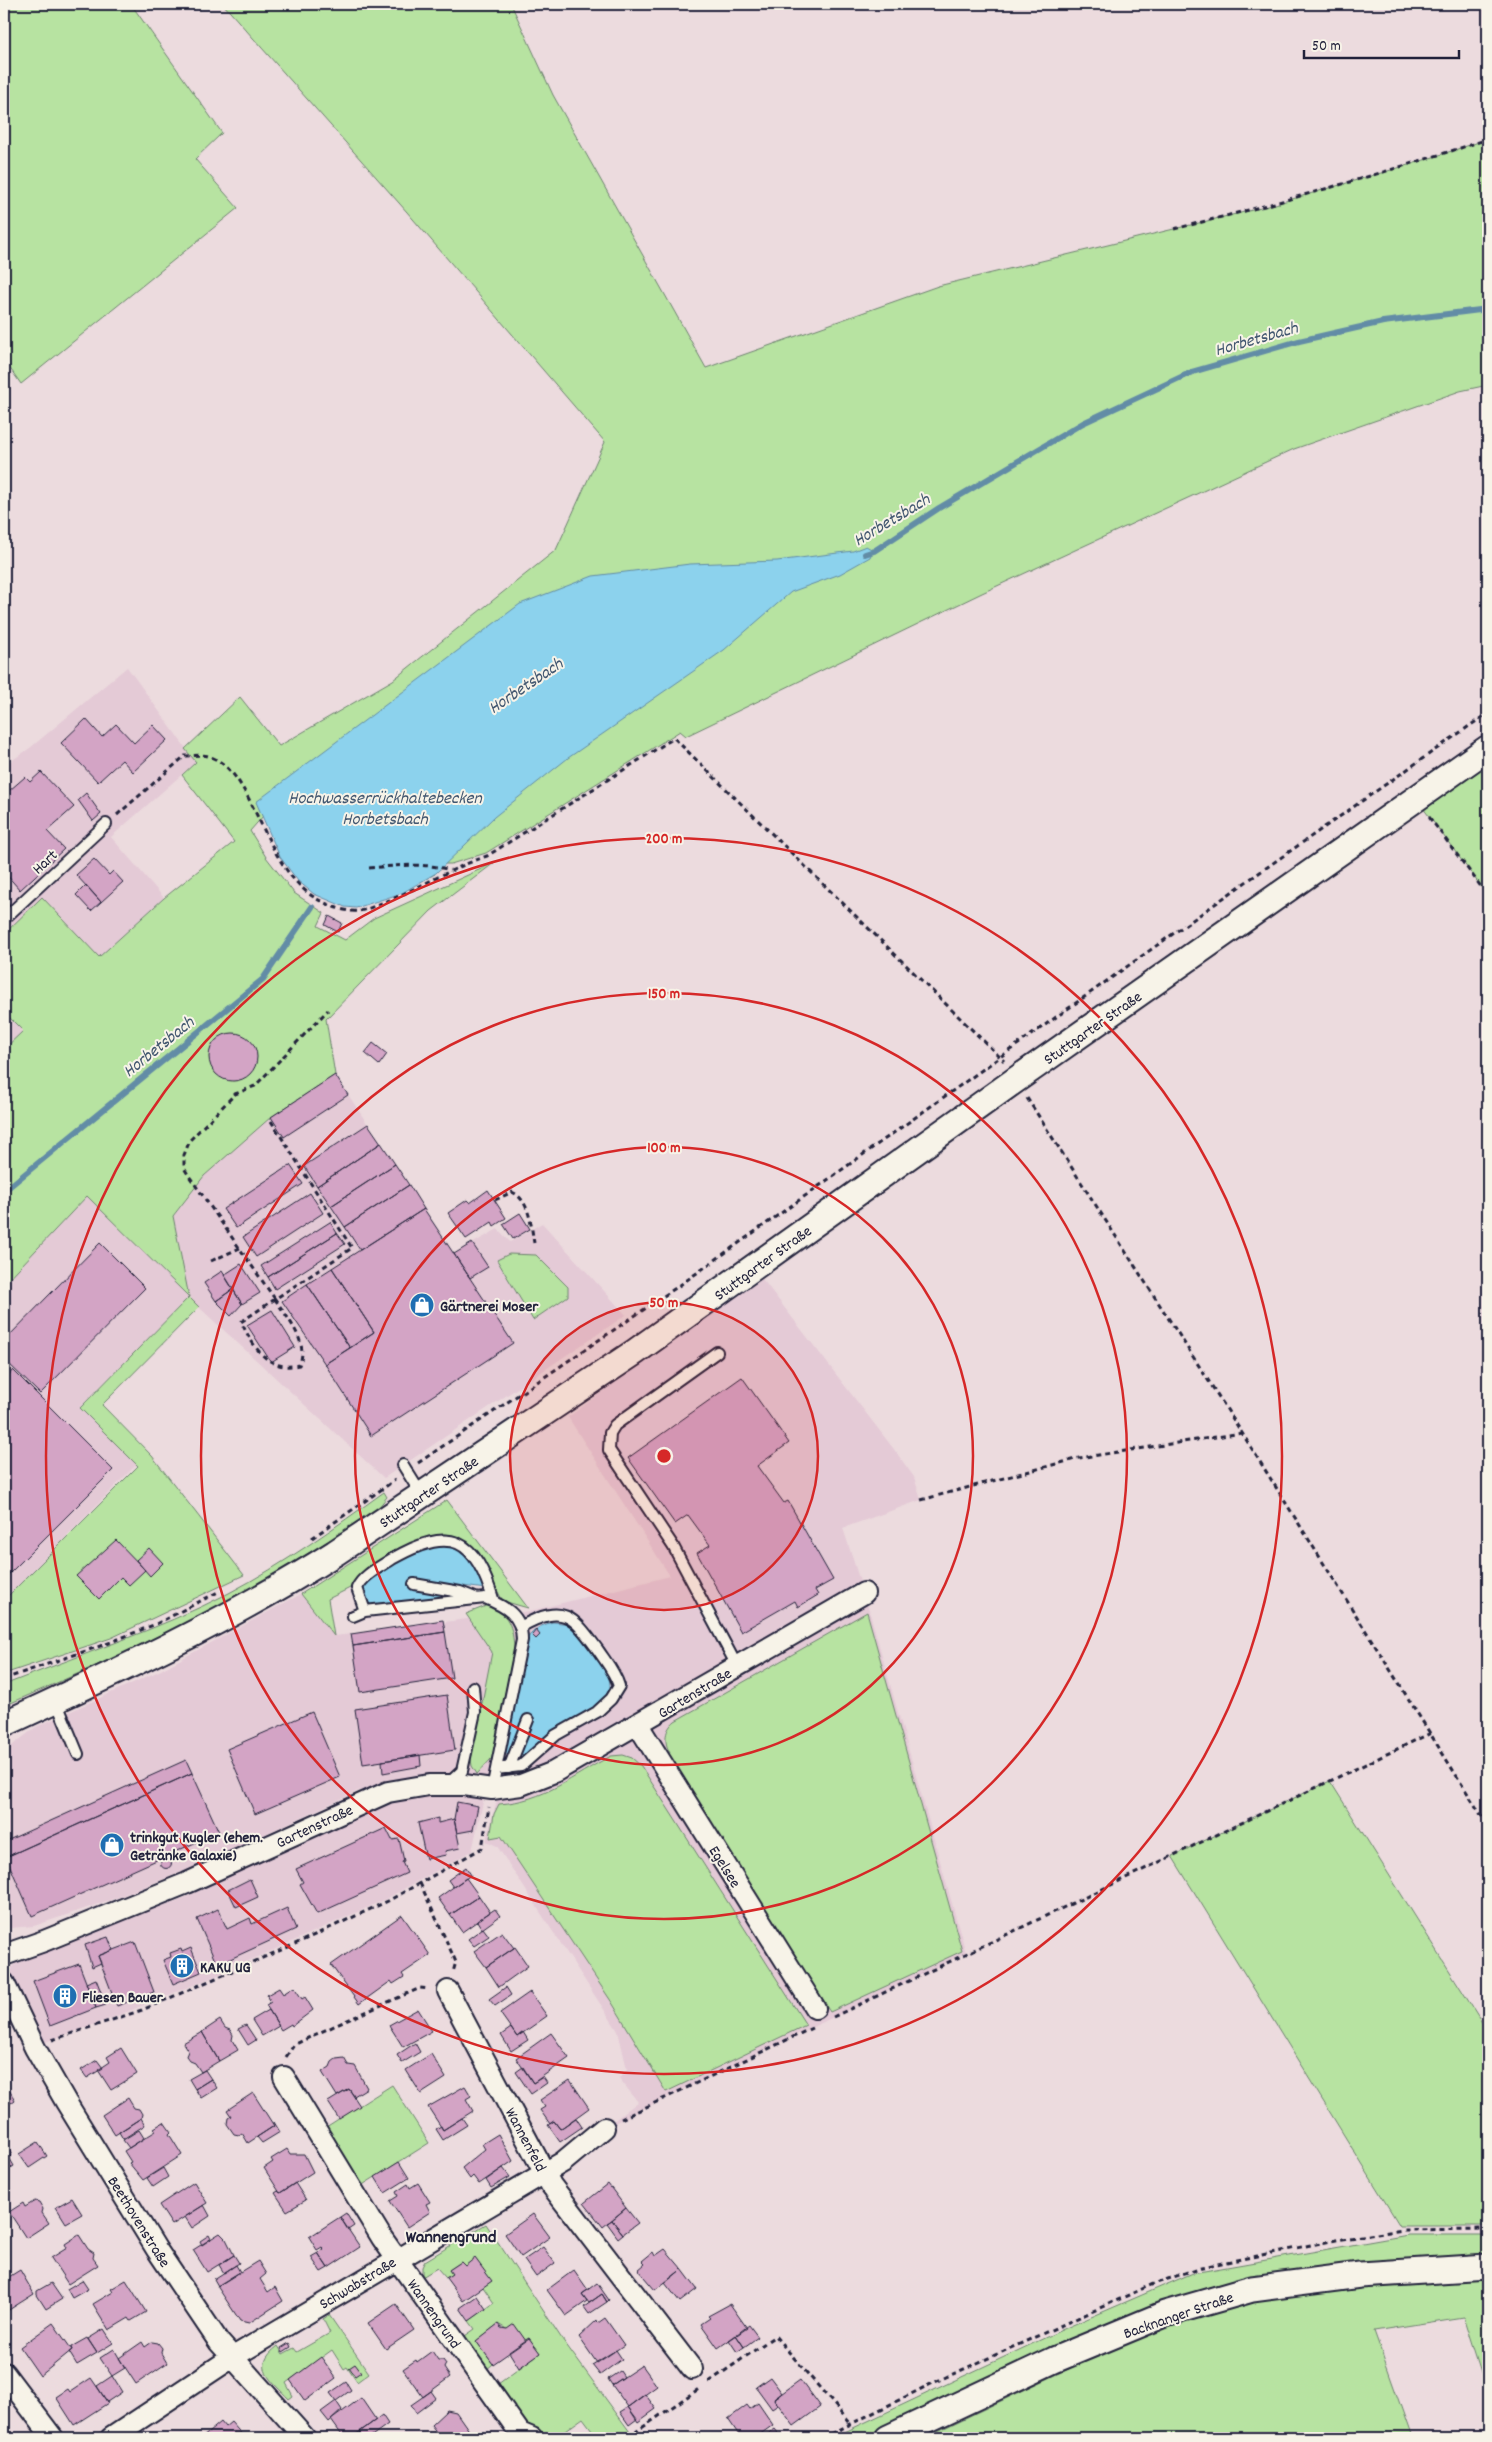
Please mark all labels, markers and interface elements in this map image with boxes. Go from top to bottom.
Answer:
scale bar [1304,28,1460,60]
text: 50 m [1312,36,1341,58]
water label: Horbetsbach [1212,316,1302,364]
water label: Horbetsbach [849,488,936,554]
water label: Horbetsbach [484,652,569,721]
water label: Hochwasserrückhaltebecken Horbetsbach [288,787,482,833]
text: 200 m [646,829,682,851]
street label: Hart [28,845,64,881]
text: 150 m [648,984,680,1006]
street label: Stuttgarter Straße [1039,986,1147,1072]
water label: Horbetsbach [118,1011,201,1085]
text: 100 m [647,1138,681,1160]
street label: Stuttgarter Straße [710,1221,817,1307]
shop icon: Gärtnerei Moser [409,1292,435,1318]
text: 50 m [650,1293,678,1315]
place label: Gärtnerei Moser [440,1296,539,1319]
centre of rings [655,1447,673,1465]
street label: Stuttgarter Straße [375,1451,484,1535]
street label: Gartenstraße [654,1663,737,1725]
street label: Gartenstraße [273,1799,357,1855]
place label: trinkgut Kugler (ehem. Getränke Galaxie) [130,1827,263,1868]
shop icon: trinkgut Kugler (ehem. Getränke Galaxie) [99,1832,125,1858]
street label: Egelsee [702,1842,746,1893]
building icon: KAKU UG [169,1953,195,1979]
place label: KAKU UG [200,1957,251,1980]
building icon: Fliesen Bauer [52,1983,78,2009]
place label: Fliesen Bauer [82,1987,164,2010]
street label: Wannenfeld [498,2104,551,2176]
street label: Beethovenstraße [101,2172,175,2272]
district label: Wannengrund [406,2226,496,2251]
street label: Schwabstraße [315,2252,401,2316]
street label: Wannengrund [400,2275,465,2354]
street label: Backnanger Straße [1121,2287,1237,2346]

